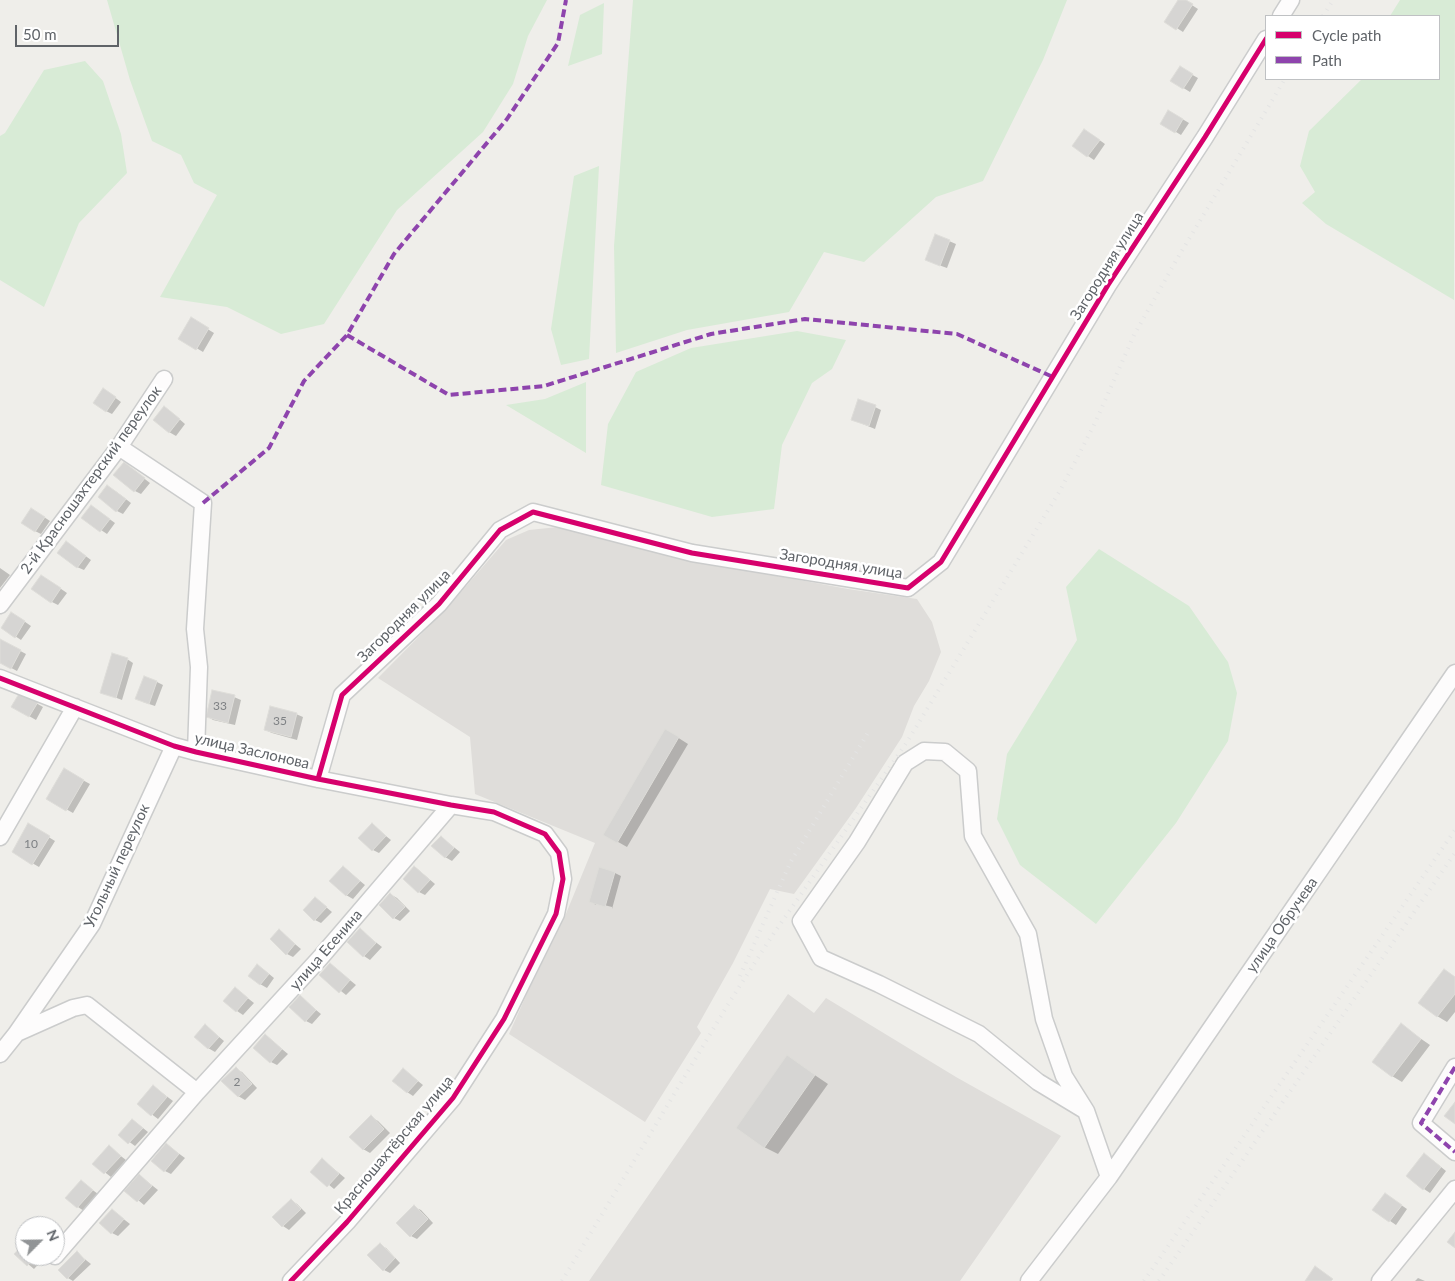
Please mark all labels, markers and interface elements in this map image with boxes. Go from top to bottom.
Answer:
scale bar [18,15,121,47]
legend [1265,15,1440,80]
text: 50 m [23,25,57,43]
text: Cycle path [1312,26,1381,44]
text: Path [1312,51,1342,69]
street label: Загородняя улица [1066,209,1148,323]
street label: 2-й Красношахтерский переулок [17,382,165,578]
street label: Загородняя улица [778,545,904,583]
street label: Загородняя улица [354,566,454,666]
house number: 33 [213,699,227,713]
house number: 35 [273,714,287,728]
street label: улица Заслонова [193,729,311,773]
street label: Угольный переулок [80,801,154,931]
house number: 10 [24,837,38,851]
street label: улица Обручева [1243,874,1321,976]
street label: улица Есенина [286,906,366,994]
street label: Красношахтёрская улица [331,1072,457,1218]
house number: 2 [234,1075,240,1089]
north arrow [15,1216,65,1266]
text: N [43,1227,63,1244]

